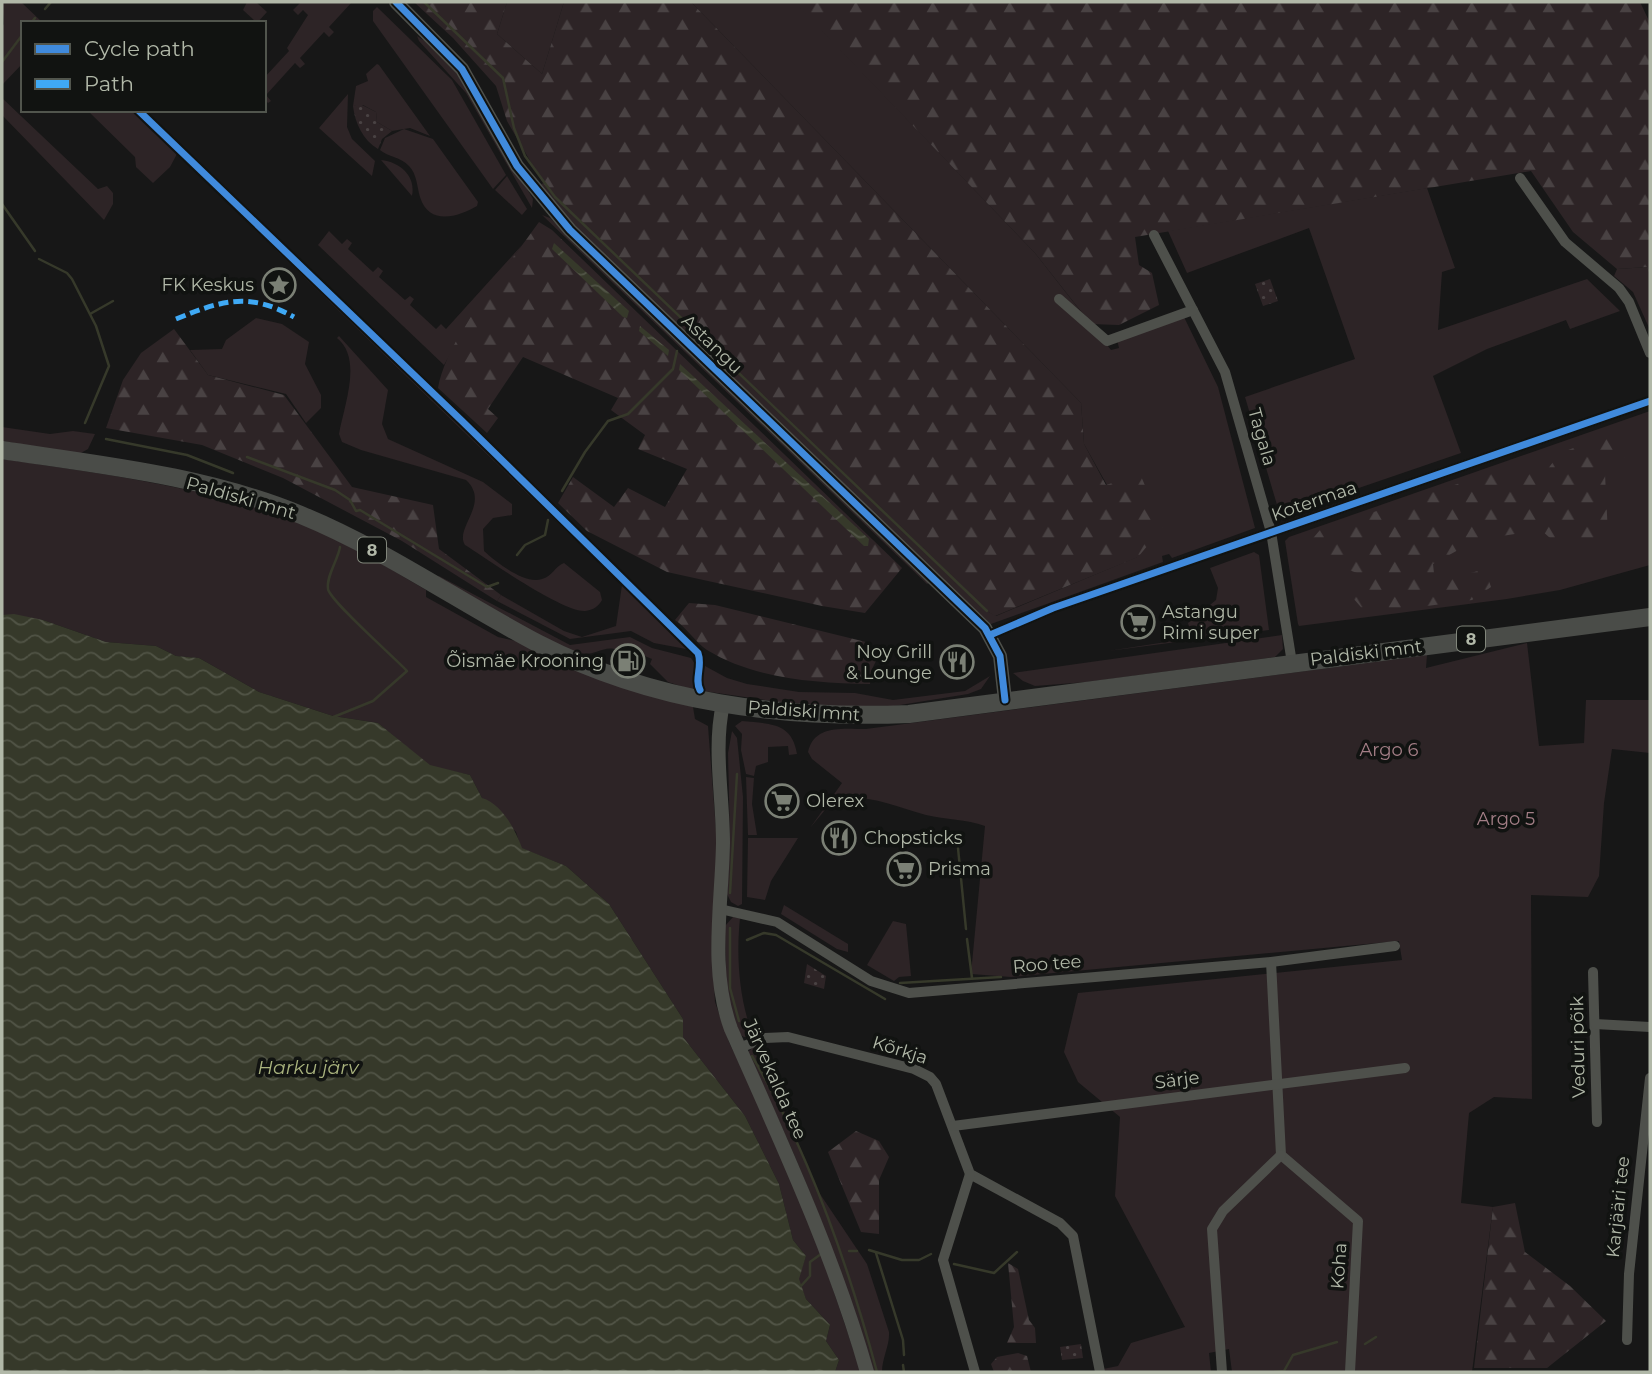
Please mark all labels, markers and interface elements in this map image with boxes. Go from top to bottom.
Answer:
legend [21,21,266,112]
text: Cycle path [84,36,195,61]
text: Path [84,71,134,96]
place icon: FK Keskus [260,266,298,304]
place label: FK Keskus [162,274,254,296]
street label: Astangu [677,310,747,378]
street label: Tagala [1243,406,1281,468]
street label: Paldiski mnt [184,472,298,524]
street label: Kotermaa [1268,476,1360,526]
road number: 8 [358,538,386,562]
place label: Astangu Rimi super [1162,601,1260,644]
supermarket icon: Astangu Rimi super [1119,603,1157,641]
road number: 8 [1457,626,1485,652]
street label: Paldiski mnt [1309,635,1423,671]
place label: Noy Grill & Lounge [846,641,932,684]
fuel station icon: Õismäe Krooning [609,642,647,680]
restaurant icon: Noy Grill & Lounge [938,643,976,681]
place label: Õismäe Krooning [446,650,604,672]
street label: Paldiski mnt [747,696,861,726]
park label: Argo 6 [1359,739,1419,761]
supermarket icon: Olerex [763,782,801,820]
place label: Olerex [806,790,864,812]
park label: Argo 5 [1477,808,1535,830]
restaurant icon: Chopsticks [820,819,858,857]
place label: Chopsticks [864,827,963,849]
supermarket icon: Prisma [885,850,923,888]
place label: Prisma [928,858,991,880]
street label: Roo tee [1012,950,1082,978]
street label: Veduri põik [1566,995,1590,1098]
street label: Järvekalda tee [738,1014,811,1143]
street label: Kõrkja [870,1031,930,1069]
water label: Harku järv [258,1056,360,1079]
street label: Särje [1153,1066,1201,1094]
street label: Karjääri tee [1602,1155,1634,1259]
street label: Koha [1326,1242,1352,1290]

